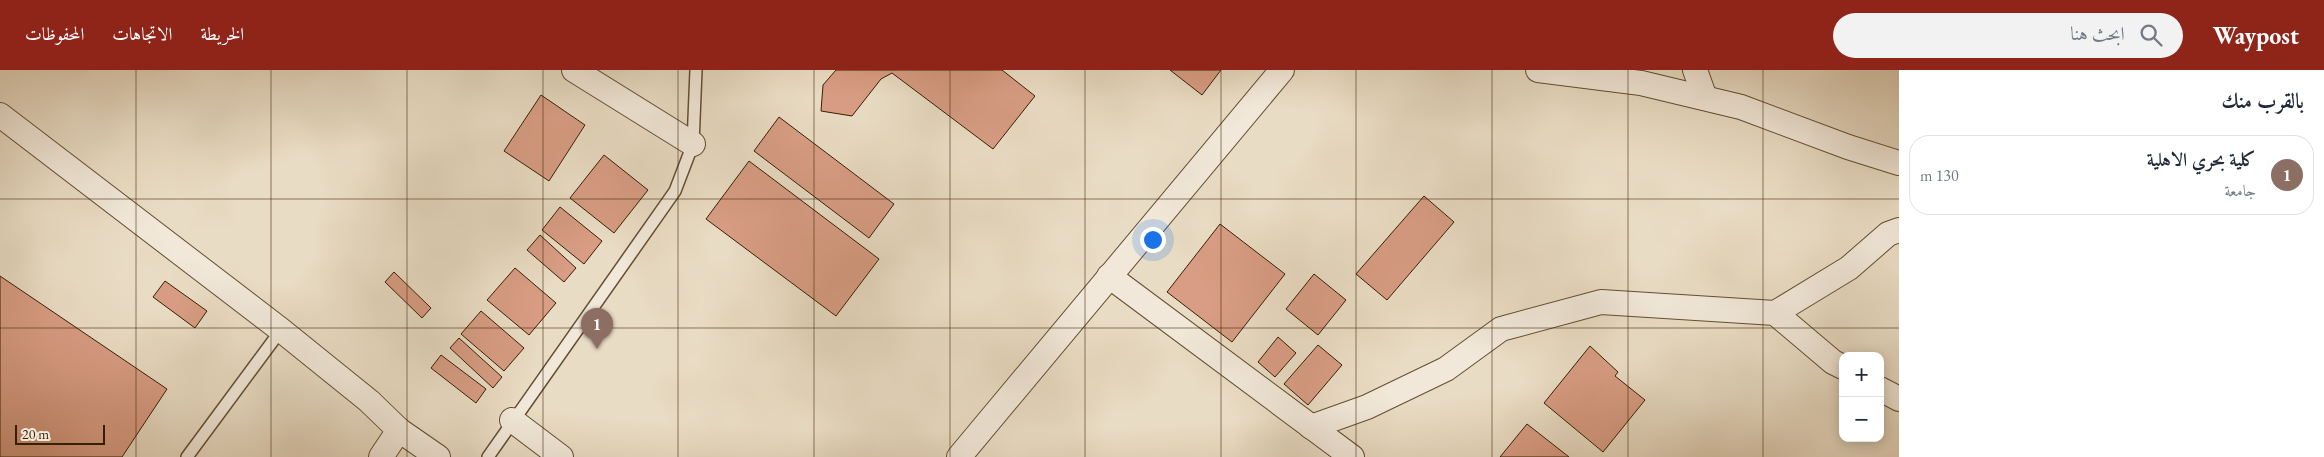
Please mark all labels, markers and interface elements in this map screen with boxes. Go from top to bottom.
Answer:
search box [1833,13,2183,58]
text: Waypost [2213,20,2299,51]
text: ابحث هنا [2070,21,2125,46]
icon: search [2137,21,2165,49]
text: المحفوظات [25,22,84,45]
text: الاتجاهات [112,22,172,45]
text: الخريطة [200,22,244,45]
text: بالقرب منك [2221,87,2304,114]
text: كلية بحري الاهلية [2147,147,2256,172]
text: 130 m [1920,165,1959,186]
text: 1 [2283,165,2291,186]
text: جامعة [2224,180,2256,201]
your location [1140,227,1166,253]
pin: 1 [581,308,613,349]
map controls [1839,352,1884,442]
button: + [1839,352,1884,397]
button: − [1839,397,1884,442]
scale bar [15,422,105,445]
text: 20 m [22,425,49,443]

